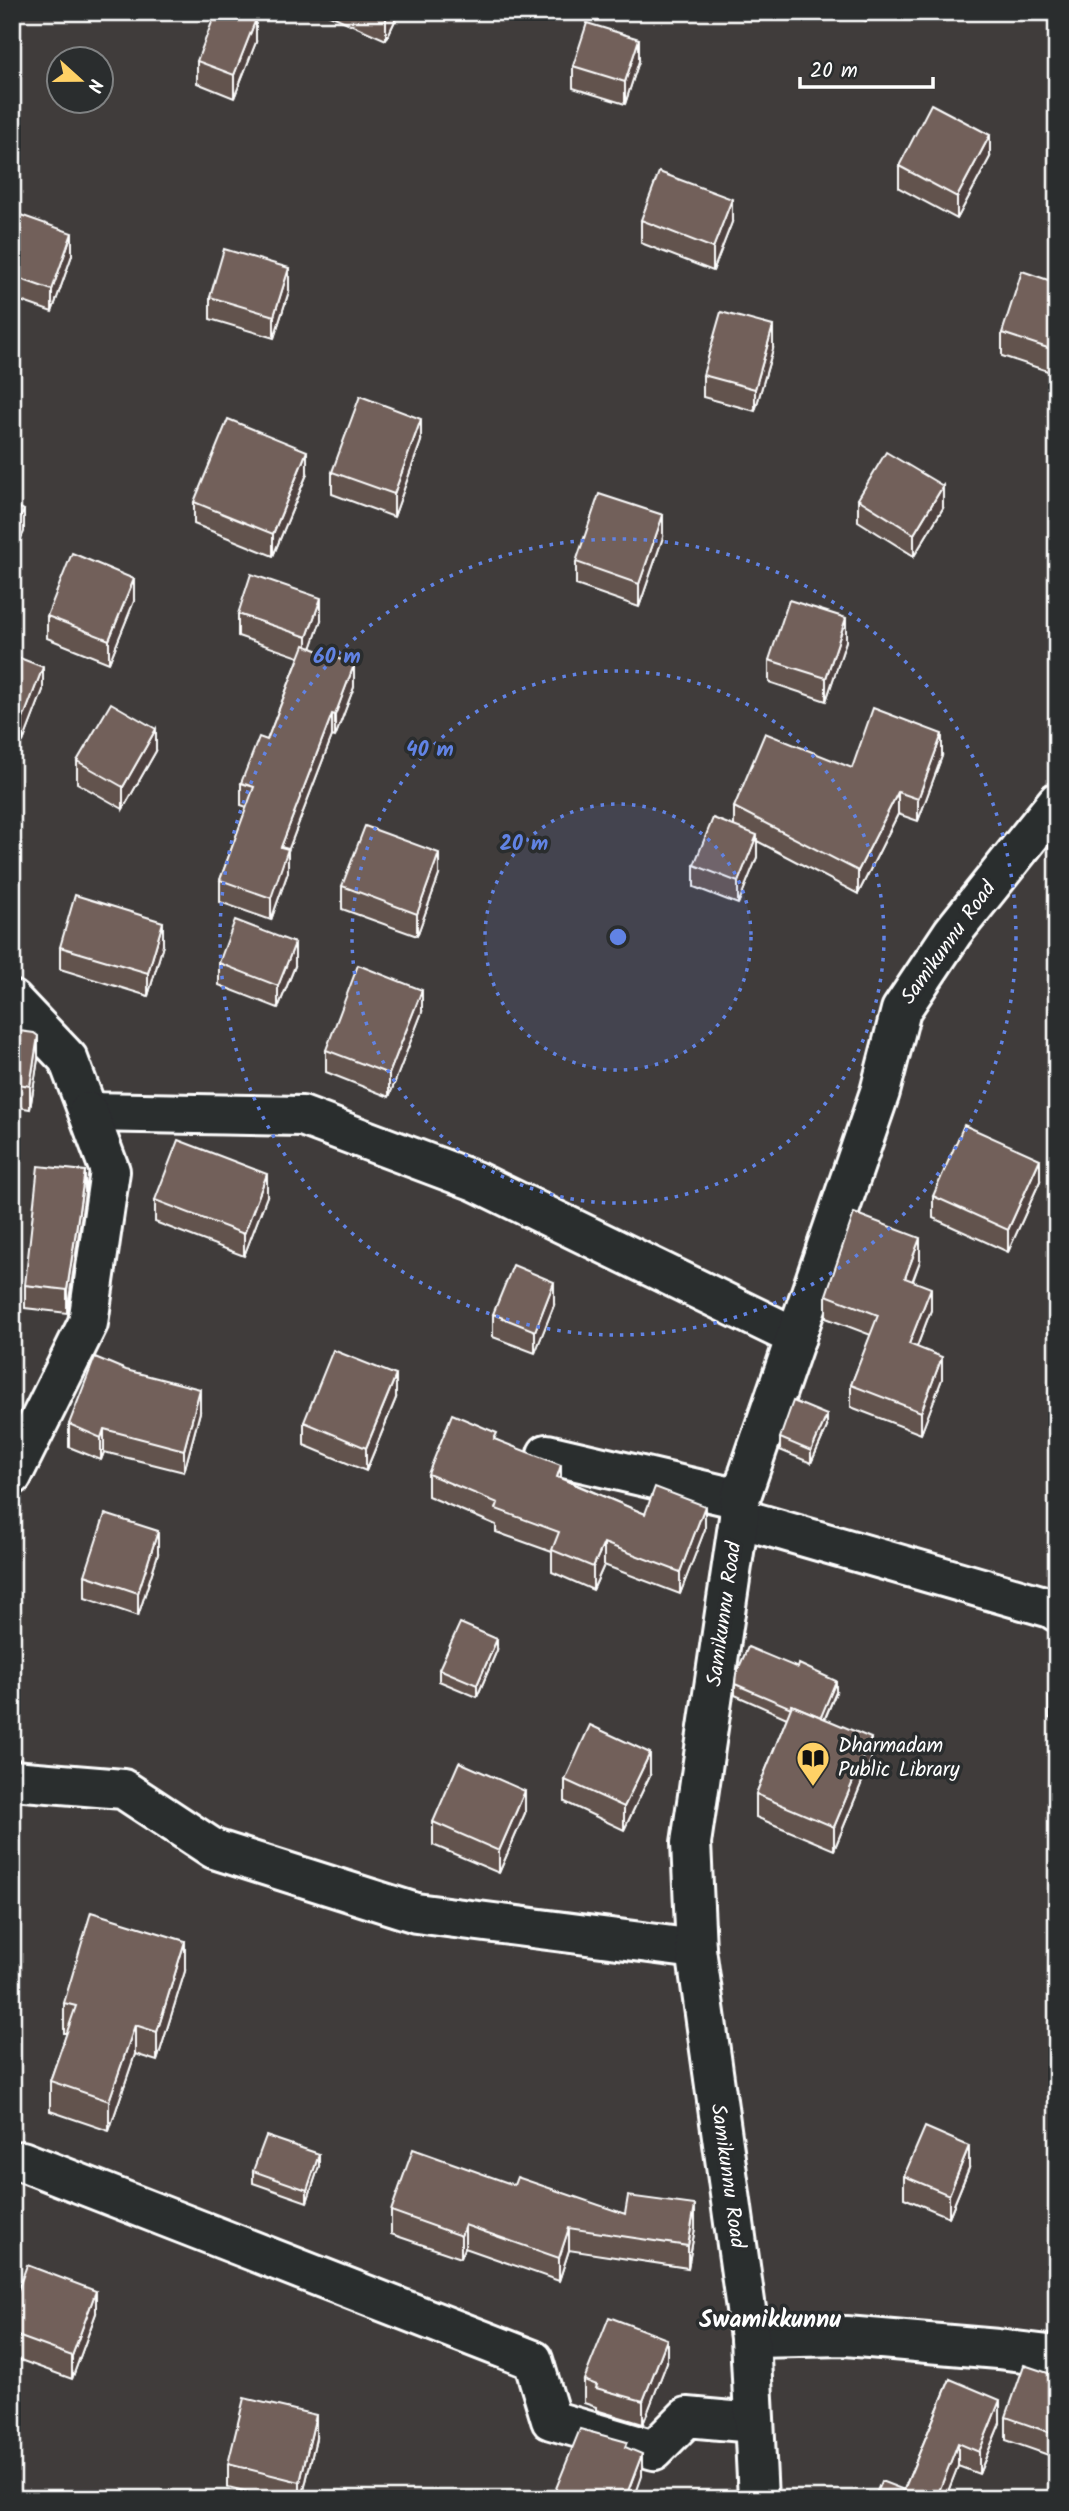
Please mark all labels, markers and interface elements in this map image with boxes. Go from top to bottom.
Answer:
north arrow [46,46,116,116]
scale bar [800,46,932,90]
text: 20 m [810,55,858,88]
text: N [78,74,110,96]
text: 60 m [313,641,361,674]
text: 40 m [406,734,454,767]
text: 20 m [500,828,548,861]
street label: Samikunnu Road [893,874,1005,1012]
centre of rings [606,925,630,949]
street label: Samikunnu Road [699,1539,752,1688]
place label: Dharmadam Public Library [838,1730,960,1787]
library icon: Dharmadam Public Library [794,1739,832,1788]
street label: Samikunnu Road [701,2102,754,2251]
district label: Swamikkunnu [699,2301,841,2340]

